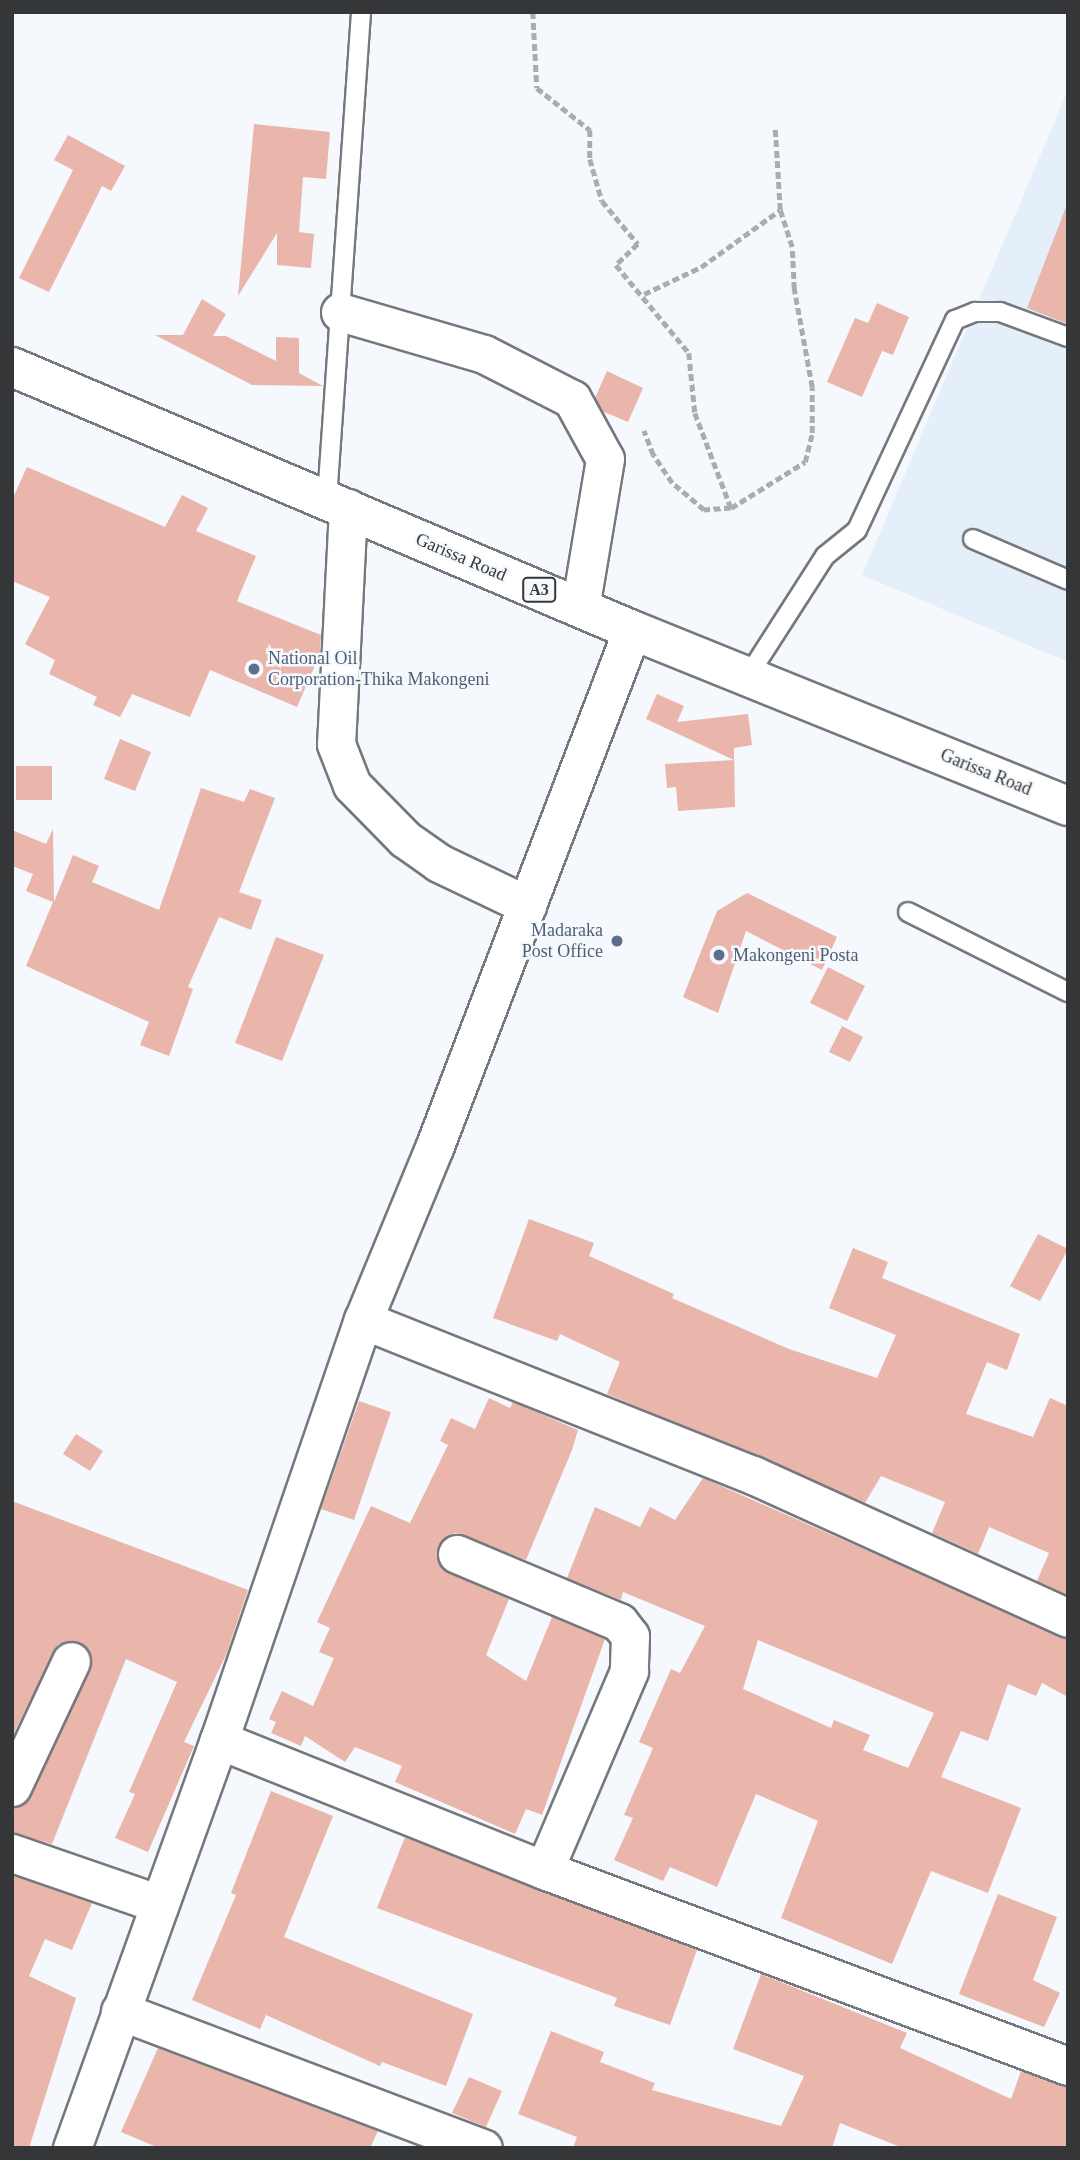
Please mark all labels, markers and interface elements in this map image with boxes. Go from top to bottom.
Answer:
street label: Garissa Road [412,528,510,586]
road number: A3 [522,578,556,603]
place label: National Oil Corporation-Thika Makongeni [268,648,489,690]
marker: National Oil Corporation-Thika Makongeni [246,661,262,677]
street label: Garissa Road [937,744,1035,800]
place label: Madaraka Post Office [522,920,603,962]
marker: Madaraka Post Office [609,933,625,949]
place label: Makongeni Posta [733,944,858,966]
marker: Makongeni Posta [711,947,727,963]

